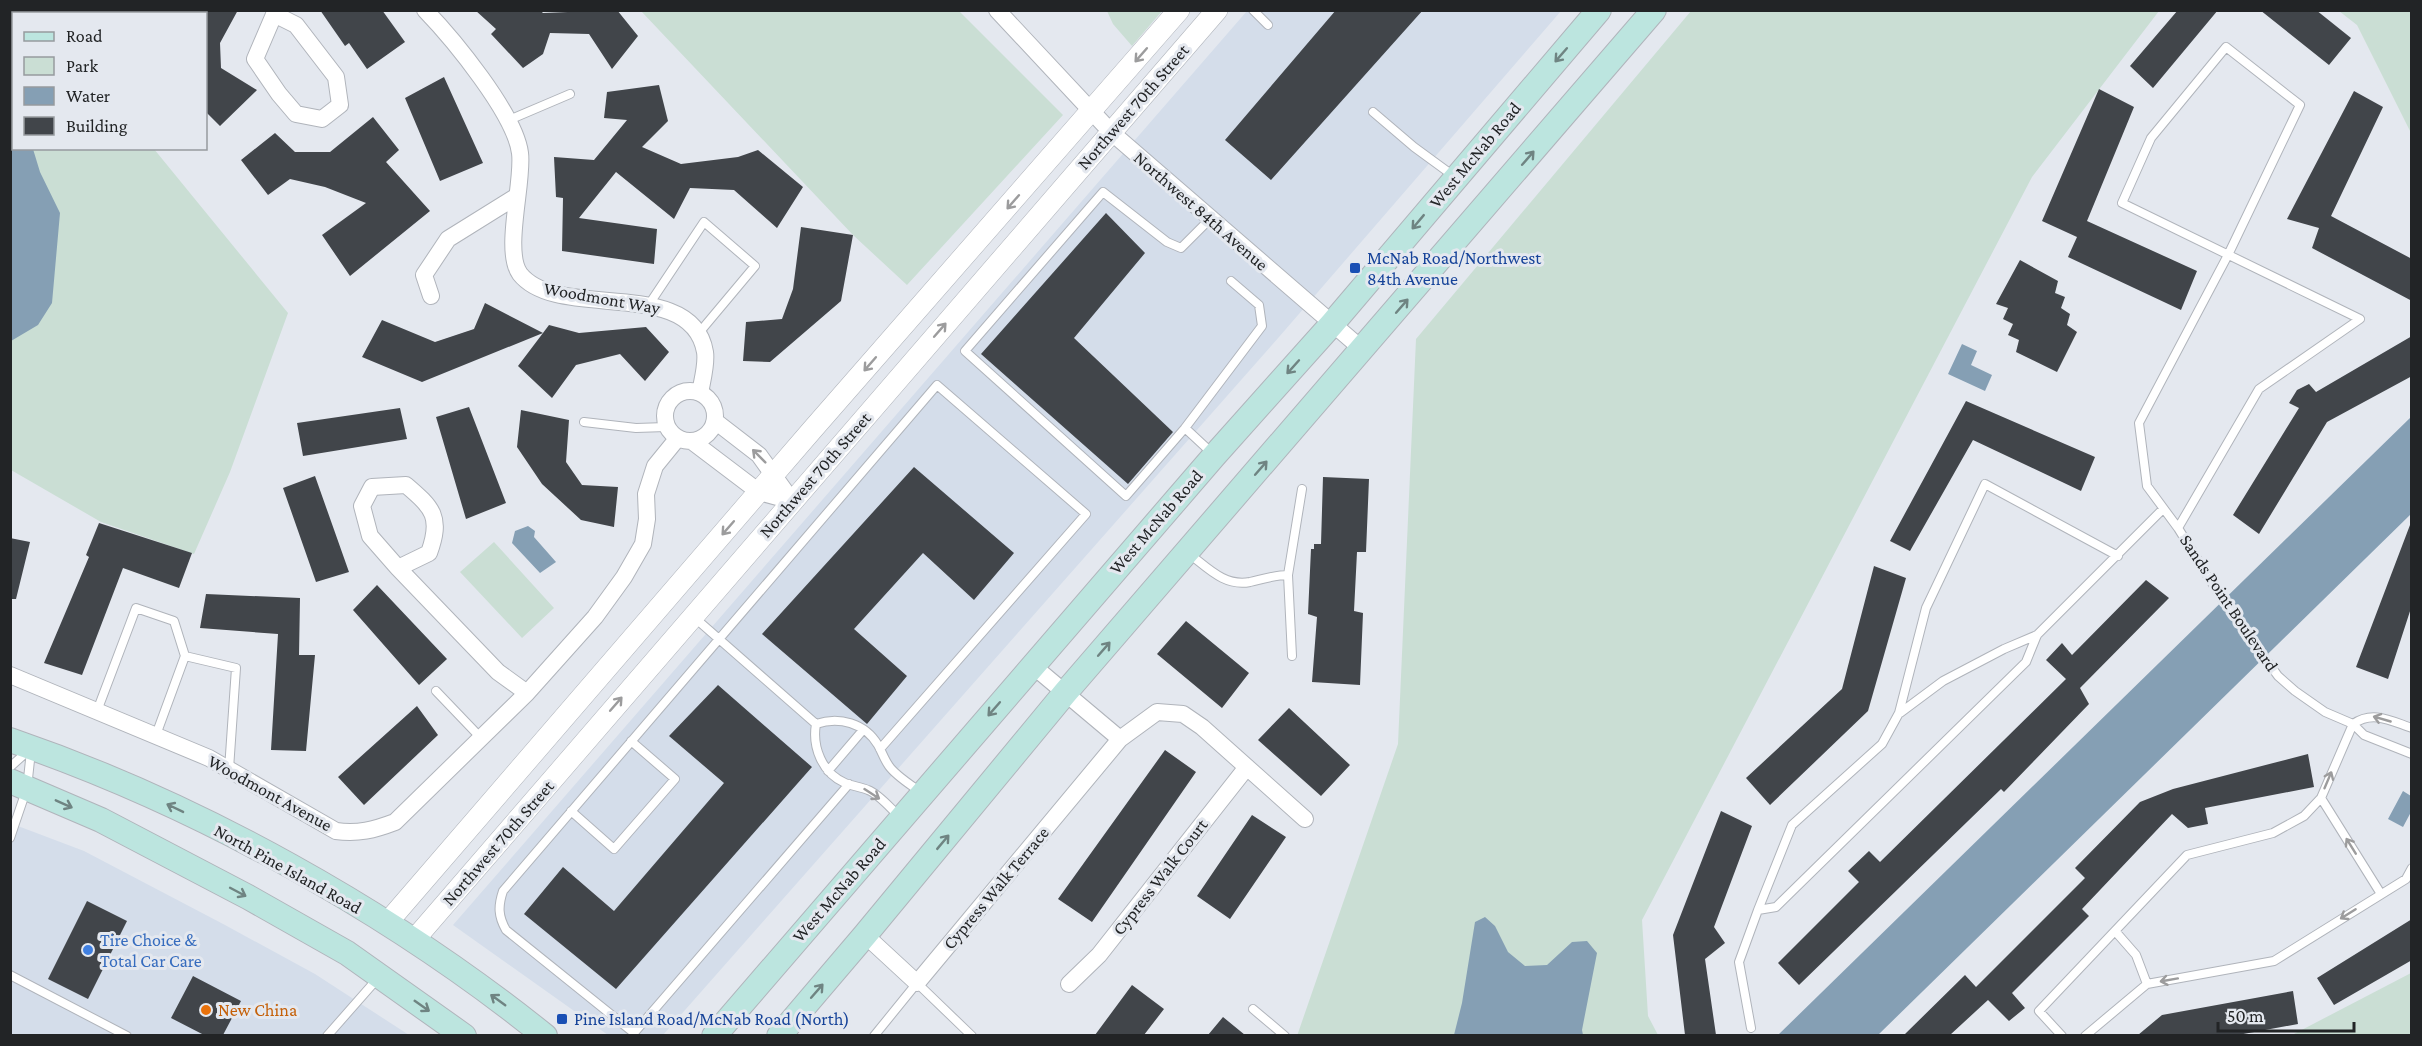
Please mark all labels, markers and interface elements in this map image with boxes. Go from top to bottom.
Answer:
legend [12,12,207,150]
text: Road [66,26,103,46]
street label: Northwest 70th Street [1073,39,1194,174]
one-way arrow [1134,47,1147,63]
one-way arrow [1554,47,1567,63]
text: Park [66,56,98,76]
text: Water [66,86,111,106]
street label: West McNab Road [1425,98,1525,212]
text: Building [66,116,128,136]
street label: Northwest 84th Avenue [1130,147,1272,275]
one-way arrow [1522,150,1535,166]
one-way arrow [1006,194,1020,209]
one-way arrow [1411,214,1424,230]
place label: McNab Road/Northwest 84th Avenue [1367,248,1542,289]
marker: McNab Road/Northwest 84th Avenue [1348,261,1362,275]
street label: Woodmont Way [542,278,662,318]
one-way arrow [1395,298,1408,314]
one-way arrow [933,323,947,338]
one-way arrow [863,357,877,372]
one-way arrow [1286,360,1300,375]
street label: Northwest 70th Street [755,407,876,542]
one-way arrow [751,449,766,464]
one-way arrow [1254,461,1268,476]
street label: West McNab Road [1105,465,1207,578]
one-way arrow [722,519,736,535]
street label: Sands Point Boulevard [2176,531,2282,676]
one-way arrow [1097,642,1111,657]
one-way arrow [609,697,623,712]
one-way arrow [987,701,1001,716]
one-way arrow [2373,713,2392,724]
street label: Woodmont Avenue [205,751,336,835]
one-way arrow [2323,771,2334,790]
street label: Northwest 70th Street [438,775,559,910]
one-way arrow [863,788,879,800]
one-way arrow [55,799,73,810]
one-way arrow [167,802,185,814]
street label: Cypress Walk Court [1108,814,1212,939]
street label: North Pine Island Road [211,820,366,918]
street label: Cypress Walk Terrace [939,823,1053,953]
street label: West McNab Road [788,833,890,946]
one-way arrow [936,834,949,850]
one-way arrow [2345,838,2357,855]
one-way arrow [229,886,246,898]
one-way arrow [2340,909,2357,921]
place label: Tire Choice & Total Car Care [100,930,202,971]
marker: Tire Choice & Total Car Care [81,943,95,957]
one-way arrow [2159,975,2179,986]
one-way arrow [811,983,824,999]
one-way arrow [490,994,506,1007]
scale bar [2218,995,2354,1033]
place label: New China [218,1000,297,1020]
one-way arrow [414,1000,430,1012]
marker: New China [199,1003,213,1017]
text: 50 m [2227,1006,2264,1026]
place label: Pine Island Road/McNab Road (North) [574,1009,850,1030]
marker: Pine Island Road/McNab Road (North) [555,1012,569,1026]

